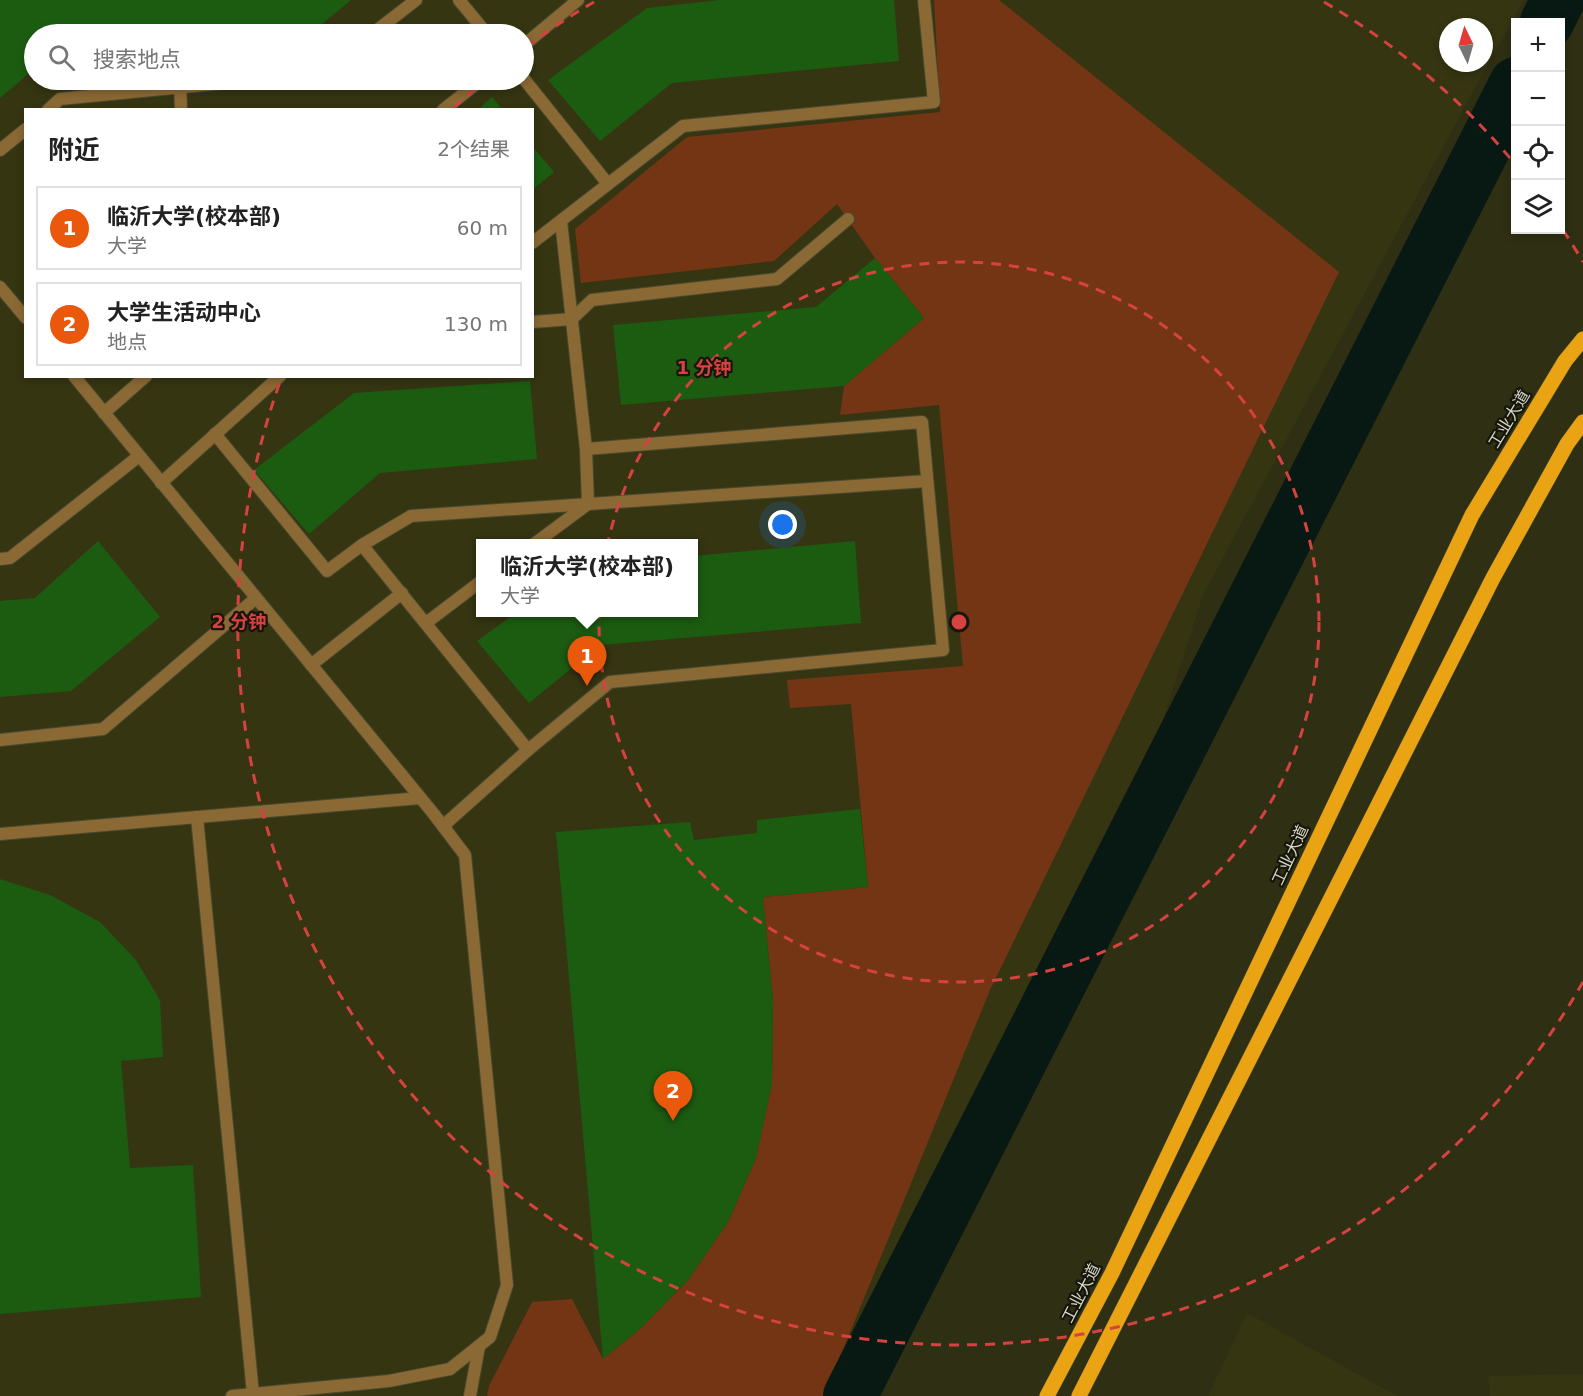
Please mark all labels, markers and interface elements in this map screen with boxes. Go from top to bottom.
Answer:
north arrow [1439,18,1493,72]
map controls [1511,18,1565,234]
button: + [1511,18,1565,72]
search box [24,24,534,90]
icon: search [45,41,78,74]
text: 搜索地点 [93,47,181,72]
button: − [1511,72,1565,126]
button: locate [1511,126,1565,180]
text: 附近 [48,135,100,165]
text: 2个结果 [437,137,510,161]
button: layers [1511,180,1565,234]
text: 临沂大学(校本部) [107,204,281,229]
text: 1 [63,216,76,240]
text: 60 m [457,216,508,240]
text: 大学 [107,234,147,258]
text: 大学生活动中心 [107,300,261,325]
text: 2 [63,312,76,336]
text: 130 m [444,312,508,336]
text: 地点 [107,330,147,354]
text: 1 分钟 [677,357,731,378]
street label: 工业大道 [1484,387,1534,451]
your location [768,510,797,539]
popup [476,539,698,617]
text: 临沂大学(校本部) [500,554,674,579]
text: 大学 [500,584,540,608]
text: 2 分钟 [212,611,266,632]
centre of rings [949,612,969,632]
pin: 1 [568,636,606,686]
street label: 工业大道 [1268,822,1312,888]
pin: 2 [654,1072,692,1121]
street label: 工业大道 [1058,1260,1104,1326]

